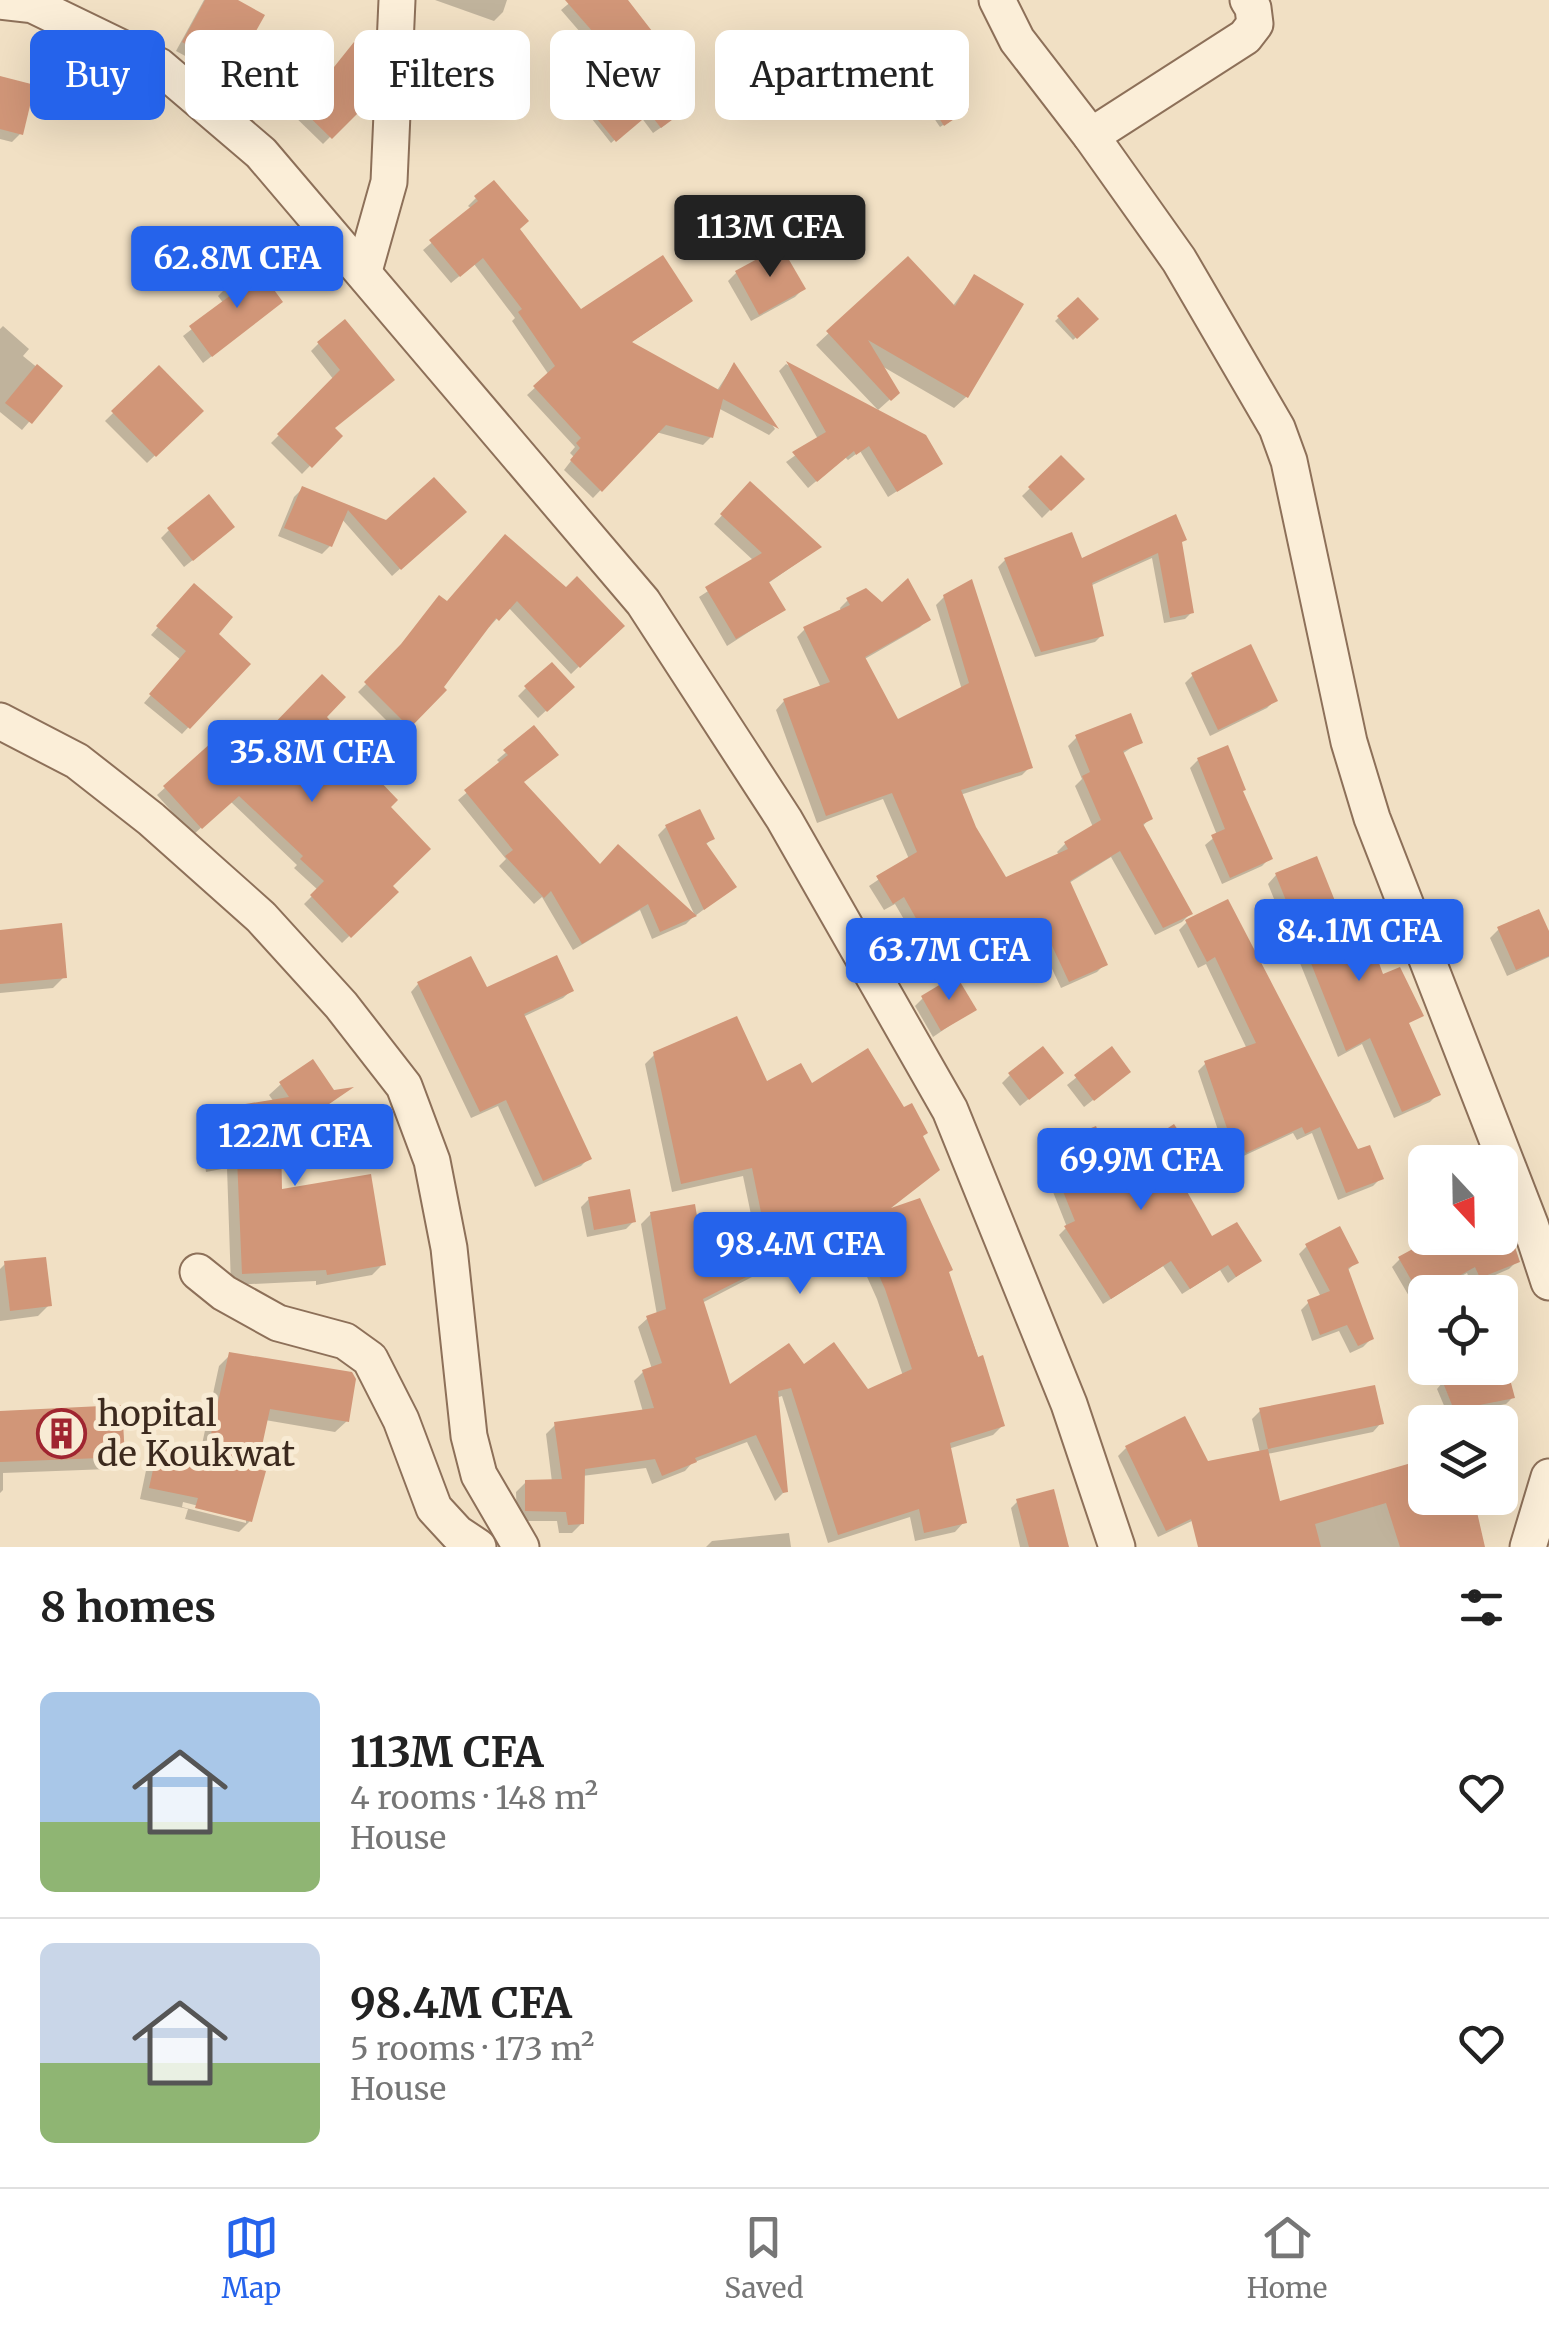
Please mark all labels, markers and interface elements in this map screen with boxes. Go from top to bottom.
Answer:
chip: Buy [30,30,165,120]
chip: Rent [185,30,334,120]
chip: Filters [354,30,530,120]
chip: New [550,30,695,120]
chip: Apartment [715,30,969,120]
pin: 113M CFA [667,195,873,280]
text: 113M CFA [696,207,844,247]
pin: 62.8M CFA [123,226,351,311]
text: 62.8M CFA [153,238,321,278]
pin: 35.8M CFA [198,720,426,805]
text: 35.8M CFA [230,732,394,772]
pin: 84.1M CFA [1245,899,1473,984]
text: 84.1M CFA [1276,911,1442,951]
pin: 63.7M CFA [835,918,1063,1003]
text: 63.7M CFA [868,930,1030,970]
pin: 122M CFA [192,1104,398,1189]
text: 122M CFA [218,1116,372,1156]
pin: 69.9M CFA [1027,1128,1255,1213]
text: 69.9M CFA [1059,1140,1223,1180]
north arrow [1408,1145,1518,1255]
map controls [1408,1145,1518,1515]
pin: 98.4M CFA [686,1212,914,1297]
text: 98.4M CFA [716,1224,884,1264]
button: locate [1408,1275,1518,1385]
place label: hopital de Koukwat [97,1392,295,1476]
button: layers [1408,1405,1518,1515]
building icon: hopital de Koukwat [36,1408,88,1460]
icon: filters [1454,1580,1509,1635]
text: 8 homes [40,1581,216,1633]
text: 113M CFA [350,1726,543,1778]
icon: home [120,1732,240,1852]
icon: heart [1454,1765,1509,1820]
text: 4 rooms · 148 m² [350,1778,598,1818]
text: House [350,1818,446,1858]
text: 98.4M CFA [350,1977,572,2029]
icon: home [120,1983,240,2103]
icon: heart [1454,2016,1509,2071]
text: 5 rooms · 173 m² [350,2029,594,2069]
text: House [350,2069,446,2109]
tab: Map [222,2210,281,2306]
tab: Saved [724,2210,804,2306]
tab: Home [1247,2210,1327,2306]

